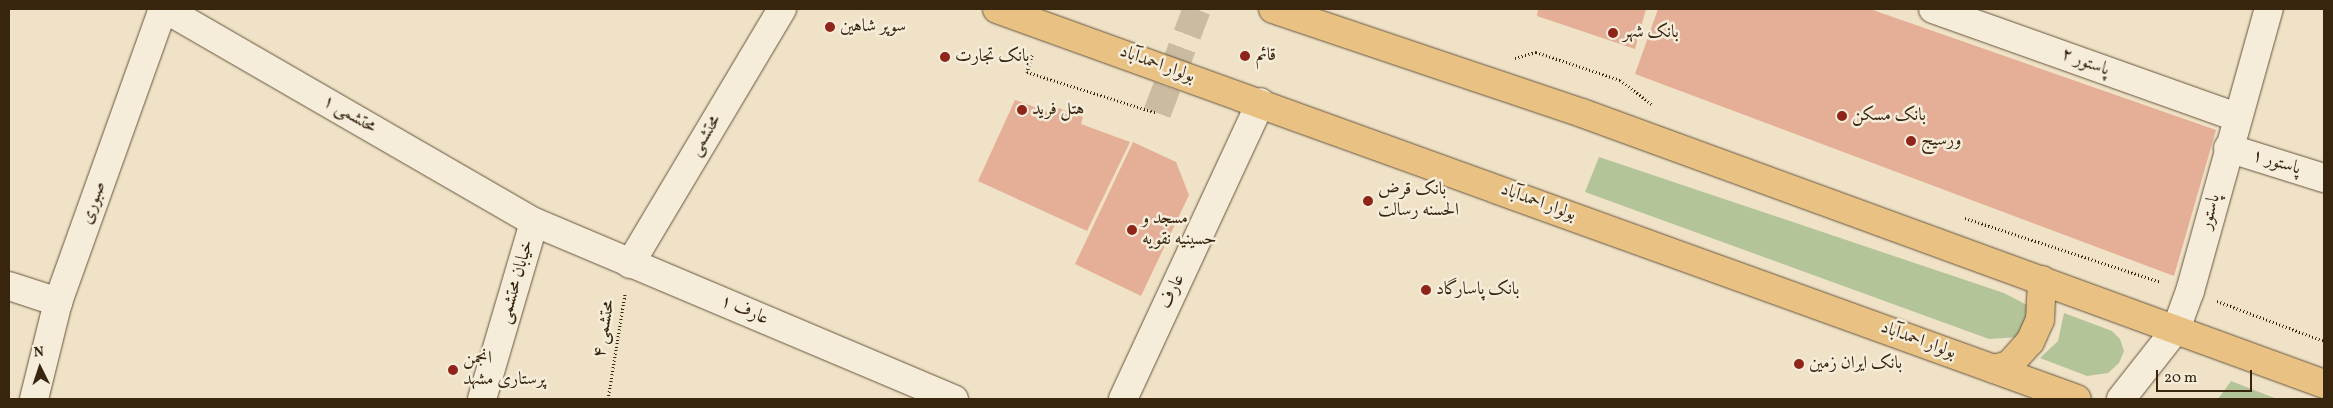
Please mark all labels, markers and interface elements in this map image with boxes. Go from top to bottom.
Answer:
place label: سوپر شاهین [840,16,906,38]
marker: سوپر شاهین [824,21,836,33]
place label: بانک شهر [1623,22,1679,44]
marker: بانک شهر [1607,27,1619,39]
street label: بولوار احمدآباد [1116,41,1198,89]
street label: پاستور ۲ [2058,44,2112,82]
place label: قائم [1256,45,1276,67]
place label: بانک تجارت [955,46,1029,68]
marker: قائم [1238,49,1252,63]
marker: بانک تجارت [939,51,951,63]
street label: محتشمی ۱ [318,91,380,139]
place label: هتل فرید [1032,99,1084,121]
marker: هتل فرید [1016,104,1028,116]
place label: بانک مسکن [1852,105,1926,127]
marker: بانک مسکن [1836,110,1848,122]
street label: محتشمی [685,111,727,161]
place label: ورسیج [1921,130,1961,152]
marker: ورسیج [1905,135,1917,147]
street label: پاستور ۱ [2249,145,2303,181]
street label: صبوری [76,179,112,227]
street label: بولوار احمدآباد [1497,179,1579,227]
place label: بانک قرض الحسنه رسالت [1378,180,1459,222]
street label: پاستور [2196,192,2226,232]
marker: بانک قرض الحسنه رسالت [1362,195,1374,207]
place label: مسجد و حسینیه نقویه [1142,209,1216,252]
marker: مسجد و حسینیه نقویه [1126,224,1138,236]
street label: خیابان محتشمی [495,238,539,326]
street label: عارف [1156,271,1190,313]
place label: بانک پاسارگاد [1436,279,1519,301]
marker: بانک پاسارگاد [1420,284,1432,296]
street label: عارف ۱ [717,291,771,331]
street label: محتشمی ۴ [589,298,621,360]
street label: بولوار احمدآباد [1877,317,1959,365]
north arrow [15,343,65,393]
text: N [33,343,45,362]
place label: انجمن پرستاری مشهد [463,349,545,392]
place label: بانک ایران زمین [1809,353,1902,375]
marker: بانک ایران زمین [1793,358,1805,370]
scale bar [2158,360,2254,392]
marker: انجمن پرستاری مشهد [447,364,459,376]
text: 20 m [2164,368,2197,389]

